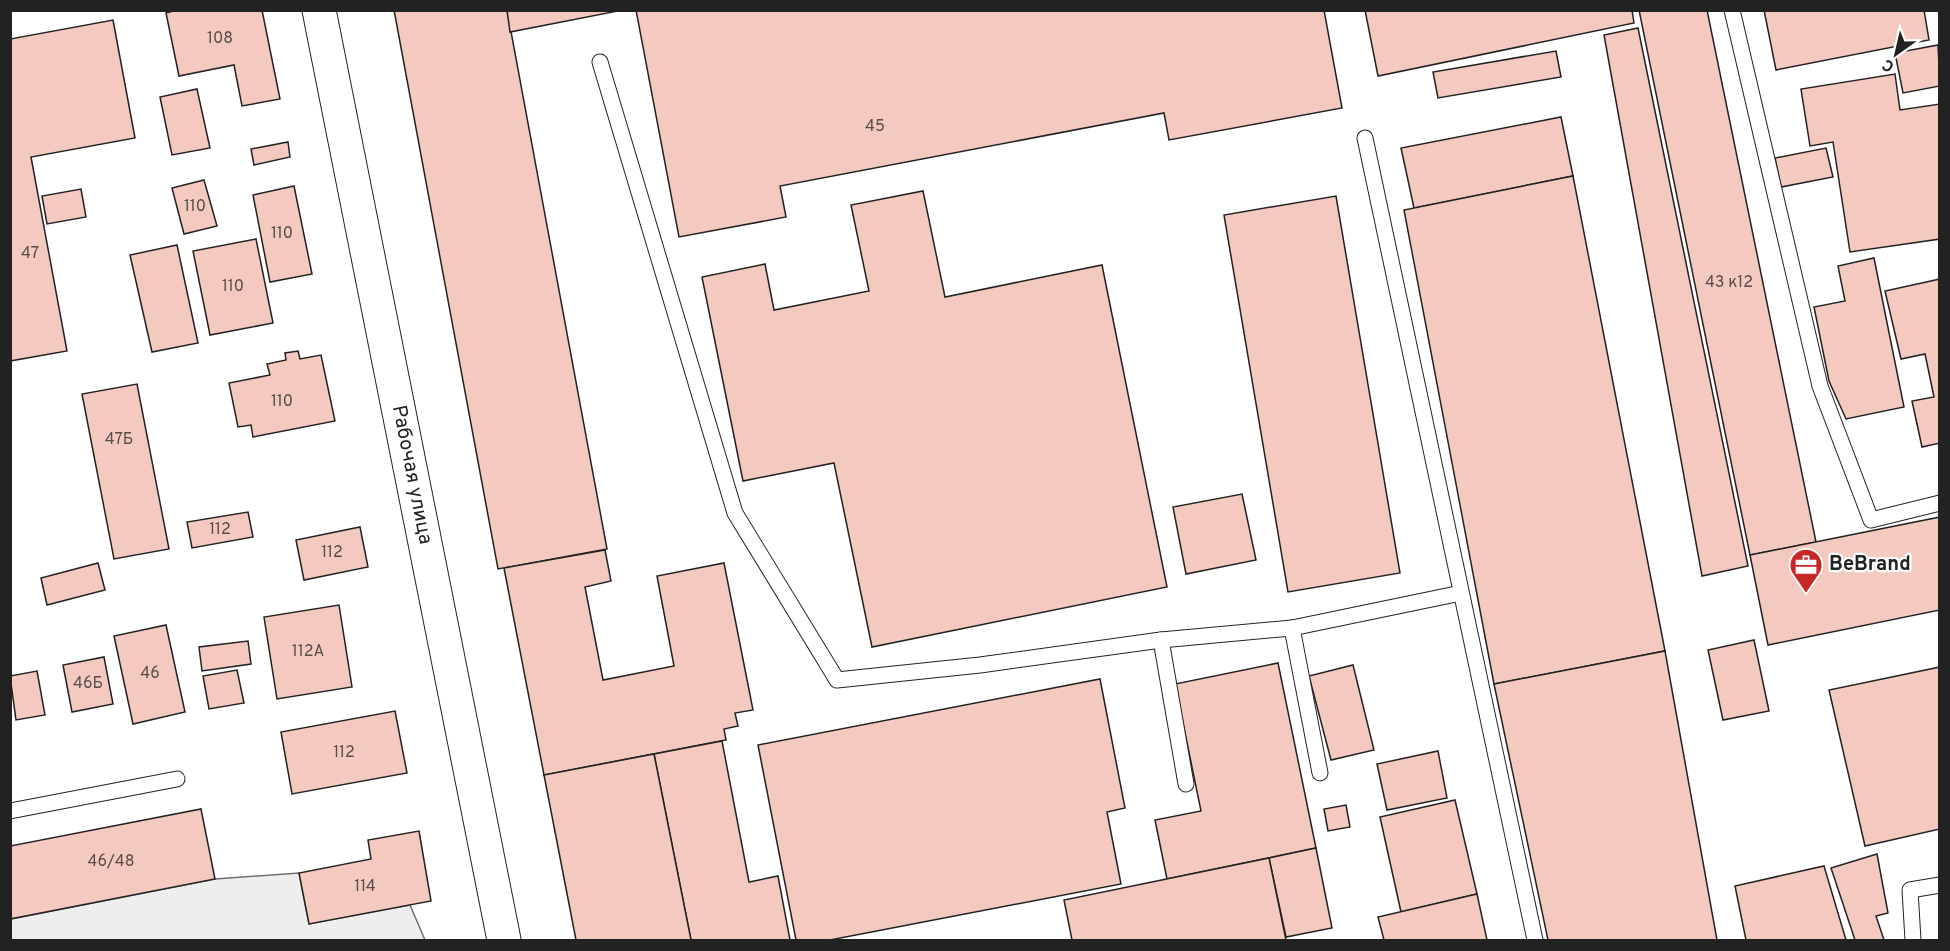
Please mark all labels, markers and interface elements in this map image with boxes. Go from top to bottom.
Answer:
north arrow [1866,24,1926,84]
house number: 108 [207,29,233,49]
text: С [1879,54,1899,76]
house number: 45 [865,117,885,137]
house number: 110 [184,197,206,217]
house number: 110 [271,224,293,244]
house number: 47 [21,244,39,264]
house number: 43 к12 [1705,273,1753,293]
house number: 110 [222,277,244,297]
house number: 110 [271,392,293,412]
street label: Рабочая улица [385,403,438,547]
house number: 47Б [105,430,133,450]
house number: 112 [209,520,231,540]
house number: 112 [321,543,343,563]
office icon: BeBrand [1788,547,1824,594]
place label: BeBrand [1829,552,1911,578]
house number: 112А [292,642,324,662]
house number: 46 [140,664,160,684]
house number: 46Б [73,674,103,694]
house number: 112 [333,743,355,763]
house number: 46/48 [87,852,135,872]
house number: 114 [354,877,376,897]

